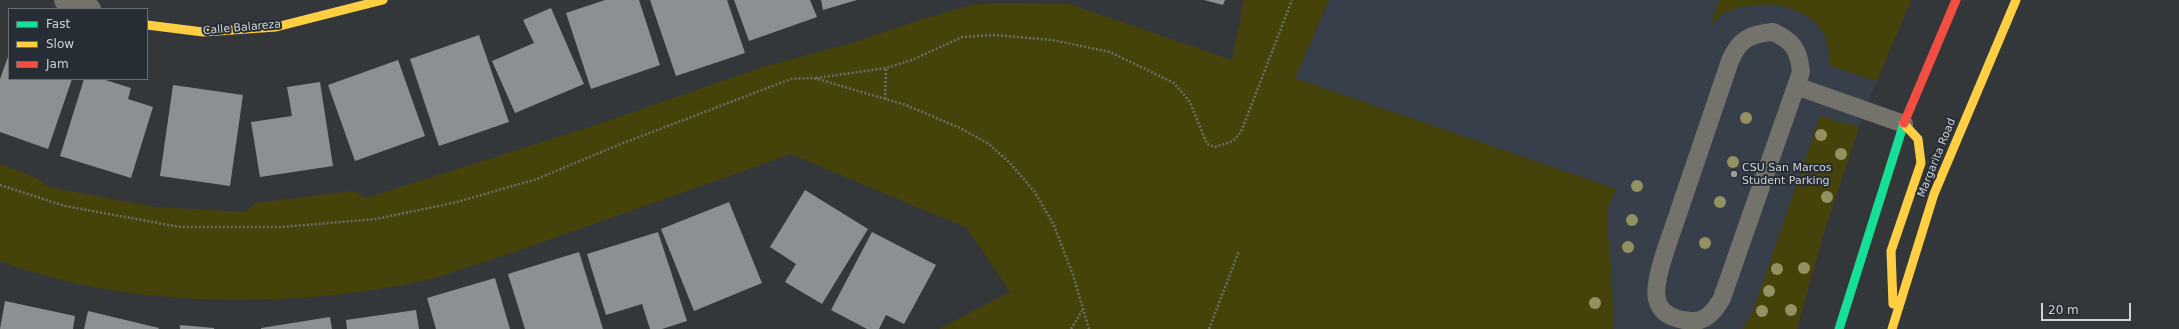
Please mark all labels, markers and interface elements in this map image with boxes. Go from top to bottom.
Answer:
legend [8,8,148,80]
text: Fast [46,17,70,31]
street label: Calle Balareza [202,18,282,38]
text: Slow [46,37,74,51]
text: Jam [46,57,69,71]
street label: Margarita Road [1915,117,1959,199]
place label: CSU San Marcos Student Parking [1742,161,1831,187]
marker: CSU San Marcos Student Parking [1729,169,1739,179]
scale bar [2043,295,2133,321]
text: 20 m [2048,303,2079,317]

